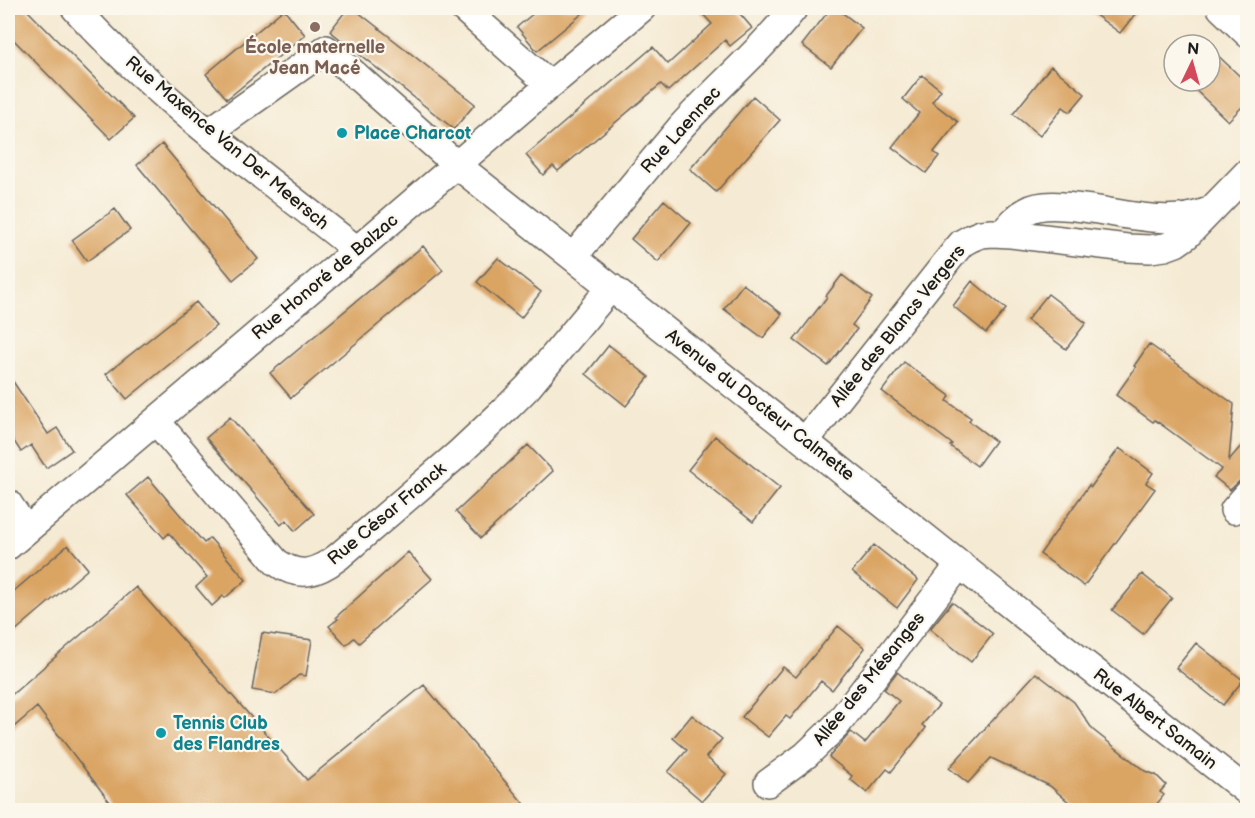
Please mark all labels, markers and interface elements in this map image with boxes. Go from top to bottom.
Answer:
marker: École maternelle Jean Macé [308,20,322,34]
north arrow [1162,33,1222,93]
place label: École maternelle Jean Macé [245,35,385,79]
text: N [1186,40,1200,60]
street label: Rue Maxence Van Der Meersch [121,52,333,234]
street label: Rue Laennec [637,82,725,178]
place label: Place Charcot [354,123,471,144]
marker: Place Charcot [335,126,349,140]
street label: Rue Honoré de Balzac [248,210,402,344]
street label: Allée des Blancs Vergers [826,241,970,411]
street label: Avenue du Docteur Calmette [661,325,859,485]
street label: Rue César Franck [324,458,451,570]
street label: Allée des Mésanges [809,608,929,750]
street label: Rue Albert Samain [1089,664,1221,774]
place label: Tennis Club des Flandres [173,713,280,755]
marker: Tennis Club des Flandres [154,726,168,740]

